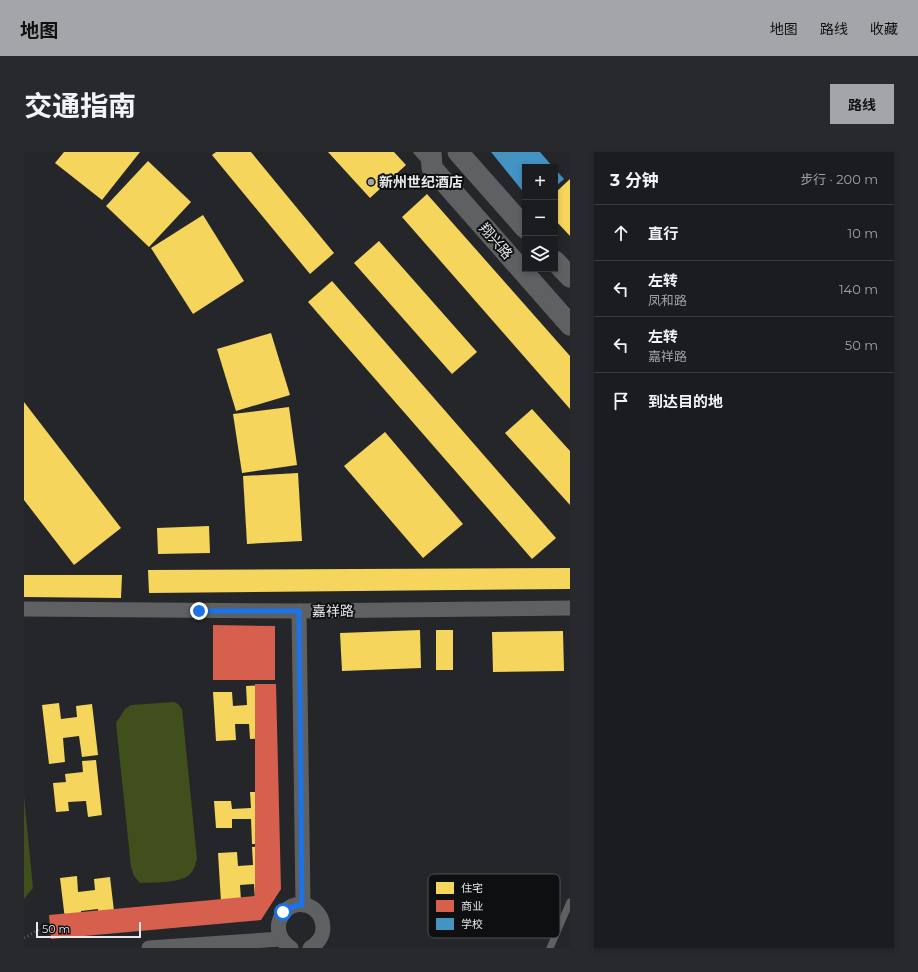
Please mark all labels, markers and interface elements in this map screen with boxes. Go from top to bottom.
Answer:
text: 地图 [20,19,58,42]
text: 地图 [770,20,798,38]
text: 路线 [820,20,848,38]
text: 收藏 [870,20,898,38]
button: 路线 [830,84,894,124]
text: 交通指南 [24,89,136,123]
map controls [522,164,558,272]
button: + [522,164,558,200]
text: 3 分钟 [610,170,659,190]
text: 步行 · 200 m [800,171,878,187]
place label: 新州世纪酒店 [379,173,463,191]
marker: 新州世纪酒店 [366,177,376,187]
button: − [522,200,558,236]
street label: 翔兴路 [475,219,517,263]
icon: ahead [610,222,632,244]
text: 直行 [648,224,678,243]
text: 10 m [848,225,878,241]
button: layers [522,236,558,272]
text: 左转 [648,271,678,290]
icon: left [610,278,632,300]
text: 140 m [839,281,878,297]
text: 凤和路 [648,292,687,308]
text: 左转 [648,327,678,346]
icon: left [610,334,632,356]
text: 50 m [845,337,878,353]
text: 嘉祥路 [648,348,687,364]
icon: arrive [610,390,632,412]
text: 到达目的地 [648,392,723,411]
route end [190,602,208,620]
street label: 嘉祥路 [312,602,354,620]
legend [428,874,560,938]
text: 住宅 [461,881,483,895]
text: 商业 [461,899,483,913]
route start [274,903,292,921]
text: 学校 [461,917,483,931]
scale bar [36,920,141,939]
text: 50 m [42,922,70,936]

